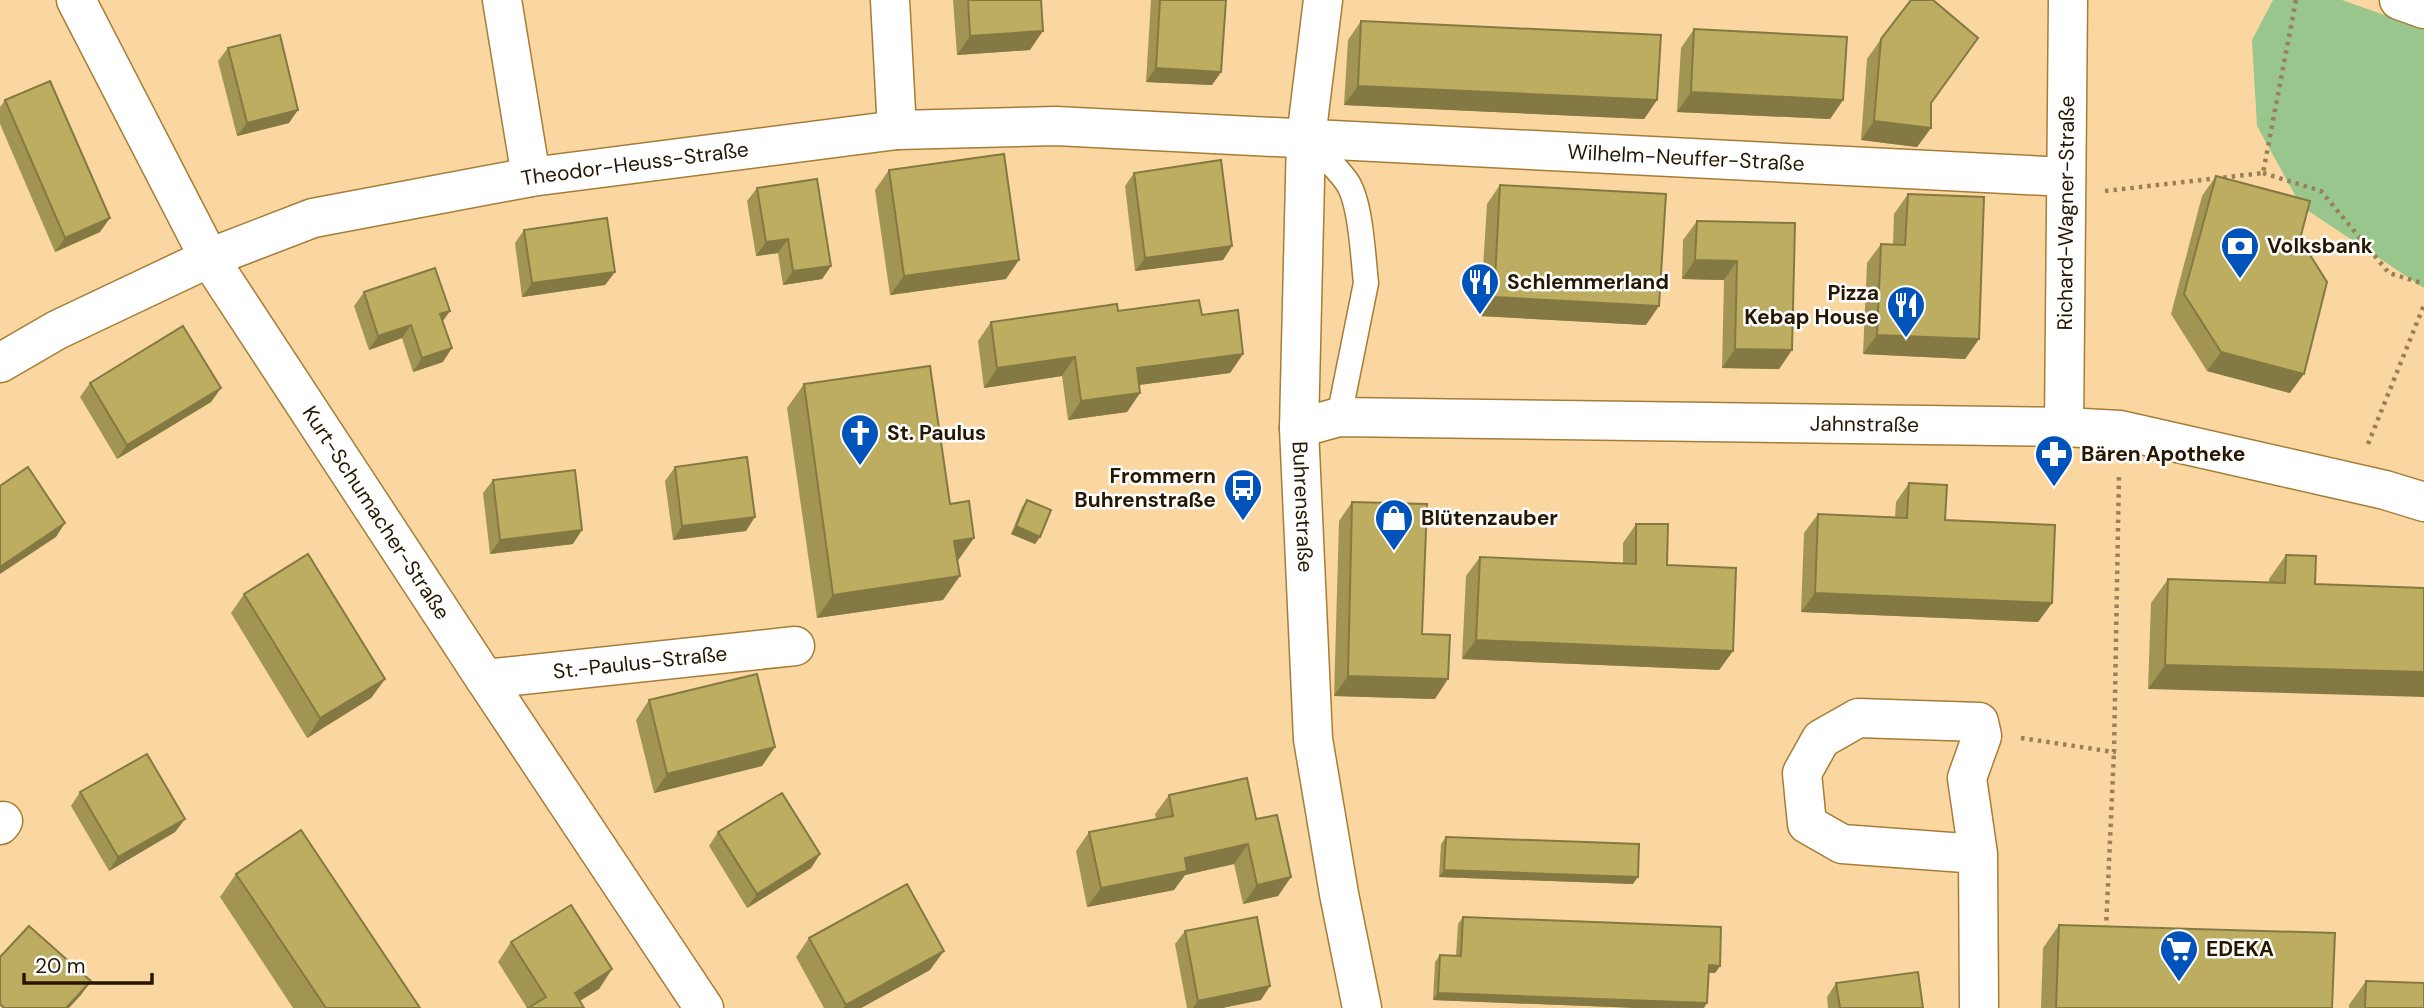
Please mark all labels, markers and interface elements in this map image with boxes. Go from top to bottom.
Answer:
street label: Richard-Wagner-Straße [2051,95,2081,331]
street label: Theodor-Heuss-Straße [519,135,750,193]
street label: Wilhelm-Neuffer-Straße [1567,138,1805,178]
bank icon: Volksbank [2219,225,2261,280]
place label: Volksbank [2267,232,2373,260]
restaurant icon: Schlemmerland [1459,261,1501,316]
place label: Schlemmerland [1507,268,1669,296]
place label: Pizza Kebap House [1744,279,1879,331]
restaurant icon: Pizza Kebap House [1885,284,1927,339]
street label: Kurt-Schumacher-Straße [296,401,456,625]
street label: Jahnstraße [1810,409,1919,439]
church icon: St. Paulus [839,412,881,467]
place label: St. Paulus [887,419,986,447]
pharmacy icon: Bären Apotheke [2033,433,2075,488]
place label: Bären Apotheke [2081,440,2245,468]
street label: Buhrenstraße [1286,441,1319,573]
place label: Frommern Buhrenstraße [1074,462,1216,514]
bus stop icon: Frommern Buhrenstraße [1222,467,1264,522]
shop icon: Blütenzauber [1373,497,1415,552]
place label: Blütenzauber [1421,504,1558,532]
street label: St.-Paulus-Straße [552,639,729,686]
supermarket icon: EDEKA [2158,928,2200,983]
place label: EDEKA [2206,935,2274,963]
scale bar [24,942,152,986]
text: 20 m [35,952,86,980]

